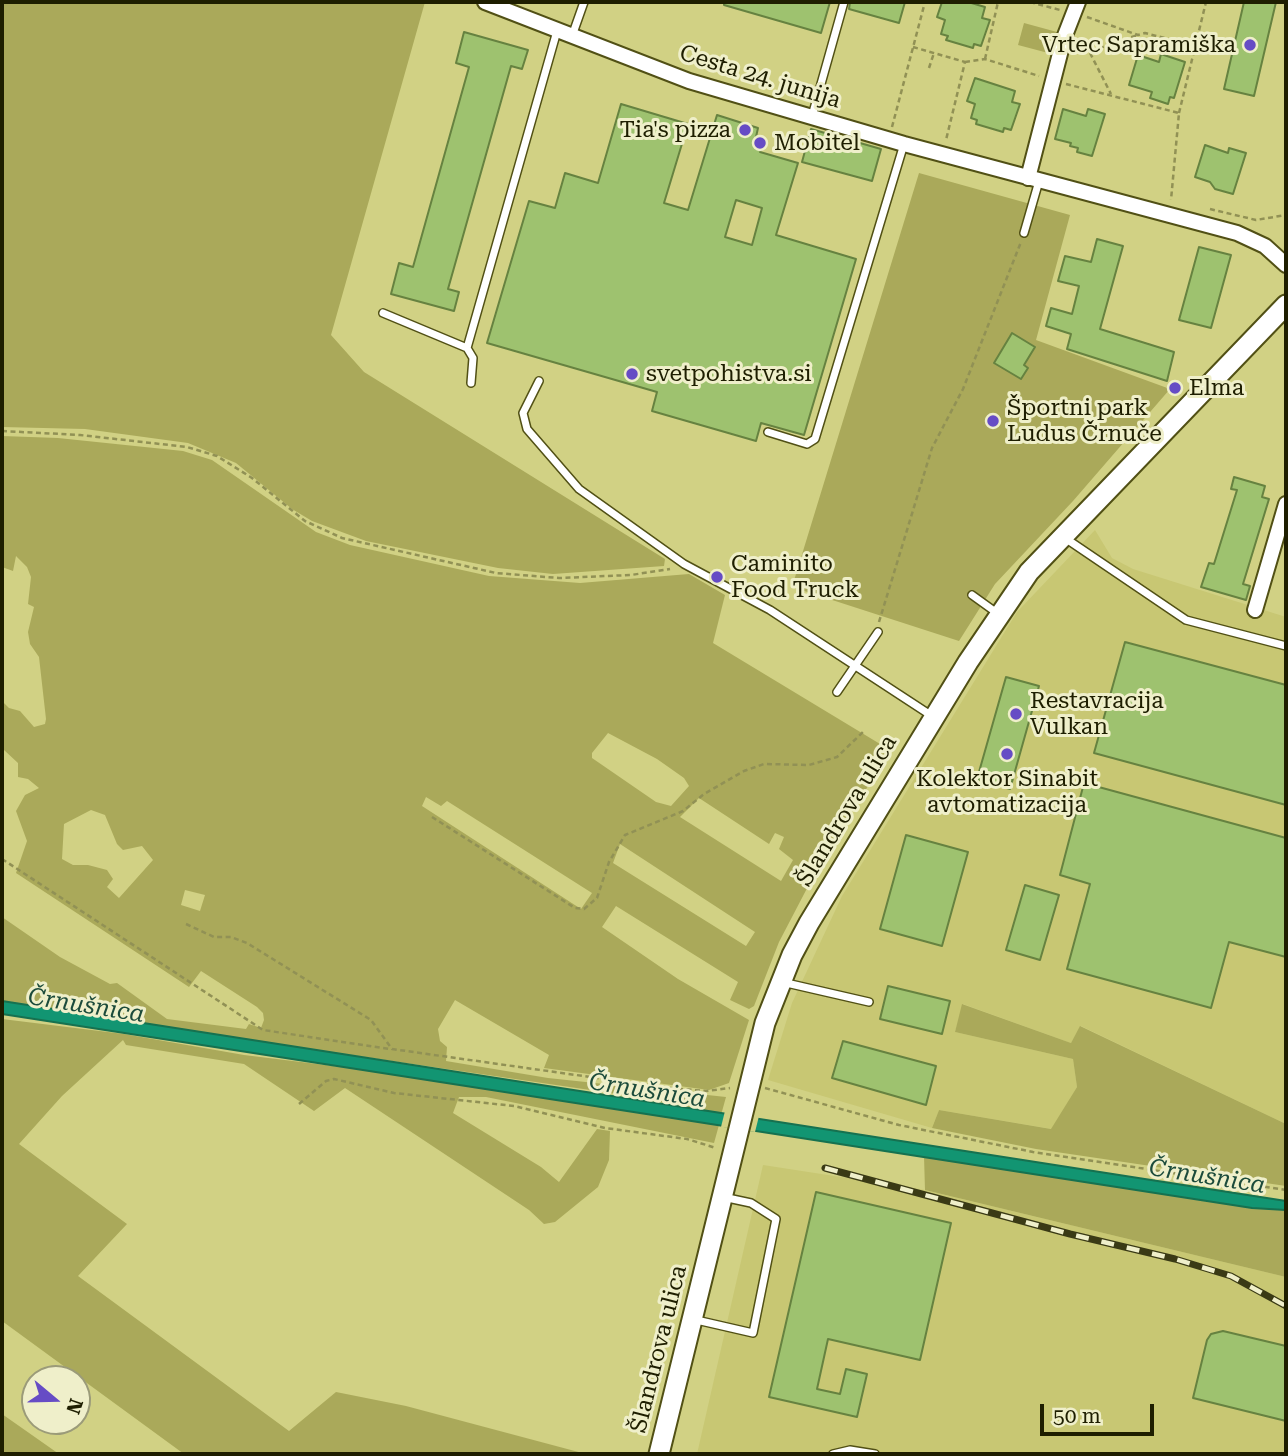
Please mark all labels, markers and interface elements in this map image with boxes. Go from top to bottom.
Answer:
place label: Vrtec Sapramiška [1042,31,1236,59]
marker: Vrtec Sapramiška [1242,37,1258,53]
street label: Cesta 24. junija [676,39,844,115]
place label: Tia's pizza [619,116,731,144]
marker: Tia's pizza [737,122,753,138]
place label: Mobitel [774,129,860,157]
marker: Mobitel [752,135,768,151]
place label: svetpohistva.si [646,360,812,388]
marker: svetpohistva.si [624,366,640,382]
place label: Elma [1189,374,1244,402]
marker: Elma [1167,380,1183,396]
place label: Športni park Ludus Črnuče [1007,394,1162,448]
marker: Športni park Ludus Črnuče [985,413,1001,429]
place label: Caminito Food Truck [731,550,859,604]
marker: Caminito Food Truck [709,569,725,585]
place label: Restavracija Vulkan [1030,687,1164,741]
marker: Restavracija Vulkan [1008,706,1024,722]
street label: Šlandrova ulica [791,730,903,892]
marker: Kolektor Sinabit avtomatizacija [999,746,1015,762]
place label: Kolektor Sinabit avtomatizacija [916,765,1098,819]
water label: Črnušnica [26,983,146,1029]
water label: Črnušnica [587,1068,707,1114]
water label: Črnušnica [1147,1154,1267,1200]
street label: Šlandrova ulica [625,1262,693,1436]
north arrow [21,1365,91,1435]
scale bar [1043,1390,1157,1434]
text: N [61,1396,88,1417]
text: 50 m [1053,1404,1101,1428]

